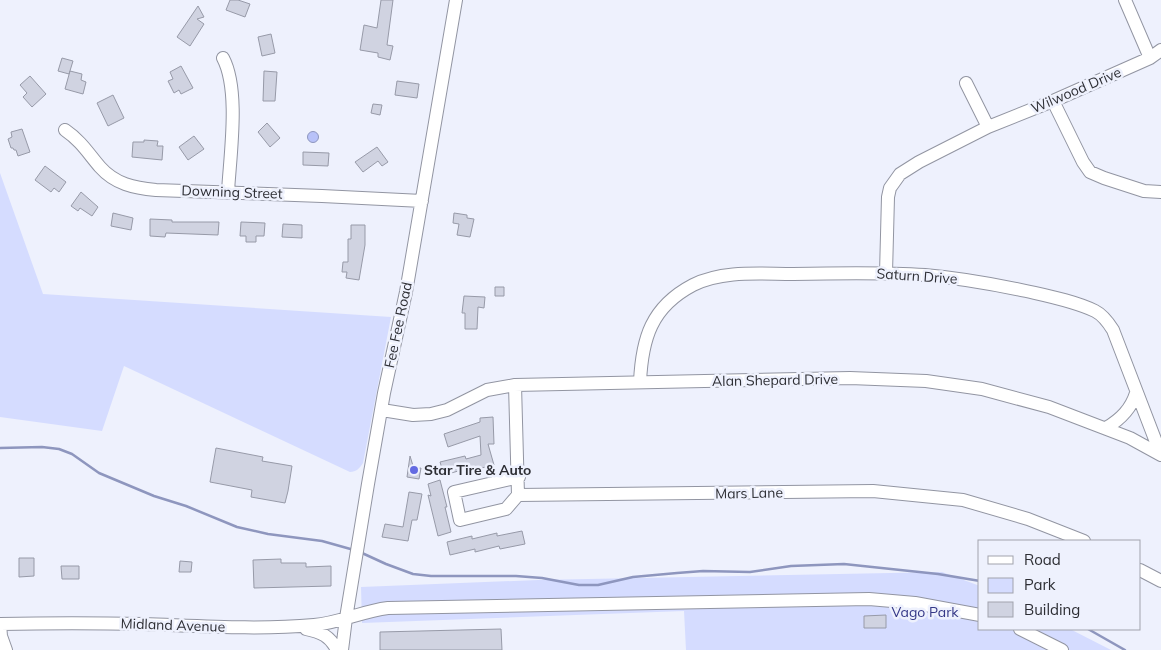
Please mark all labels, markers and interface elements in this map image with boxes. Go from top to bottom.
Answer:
street label: Wilwood Drive [1028,63,1124,117]
street label: Downing Street [181,181,283,203]
street label: Saturn Drive [876,264,958,288]
street label: Fee Fee Road [380,280,416,370]
street label: Alan Shepard Drive [712,370,838,390]
place label: Star Tire & Auto [424,461,531,479]
marker: Star Tire & Auto [408,464,420,476]
street label: Mars Lane [715,483,783,503]
legend [978,540,1141,630]
text: Road [1024,550,1061,569]
text: Park [1024,575,1056,594]
text: Building [1024,600,1080,619]
park label: Vago Park [892,603,959,621]
street label: Midland Avenue [120,614,226,636]

